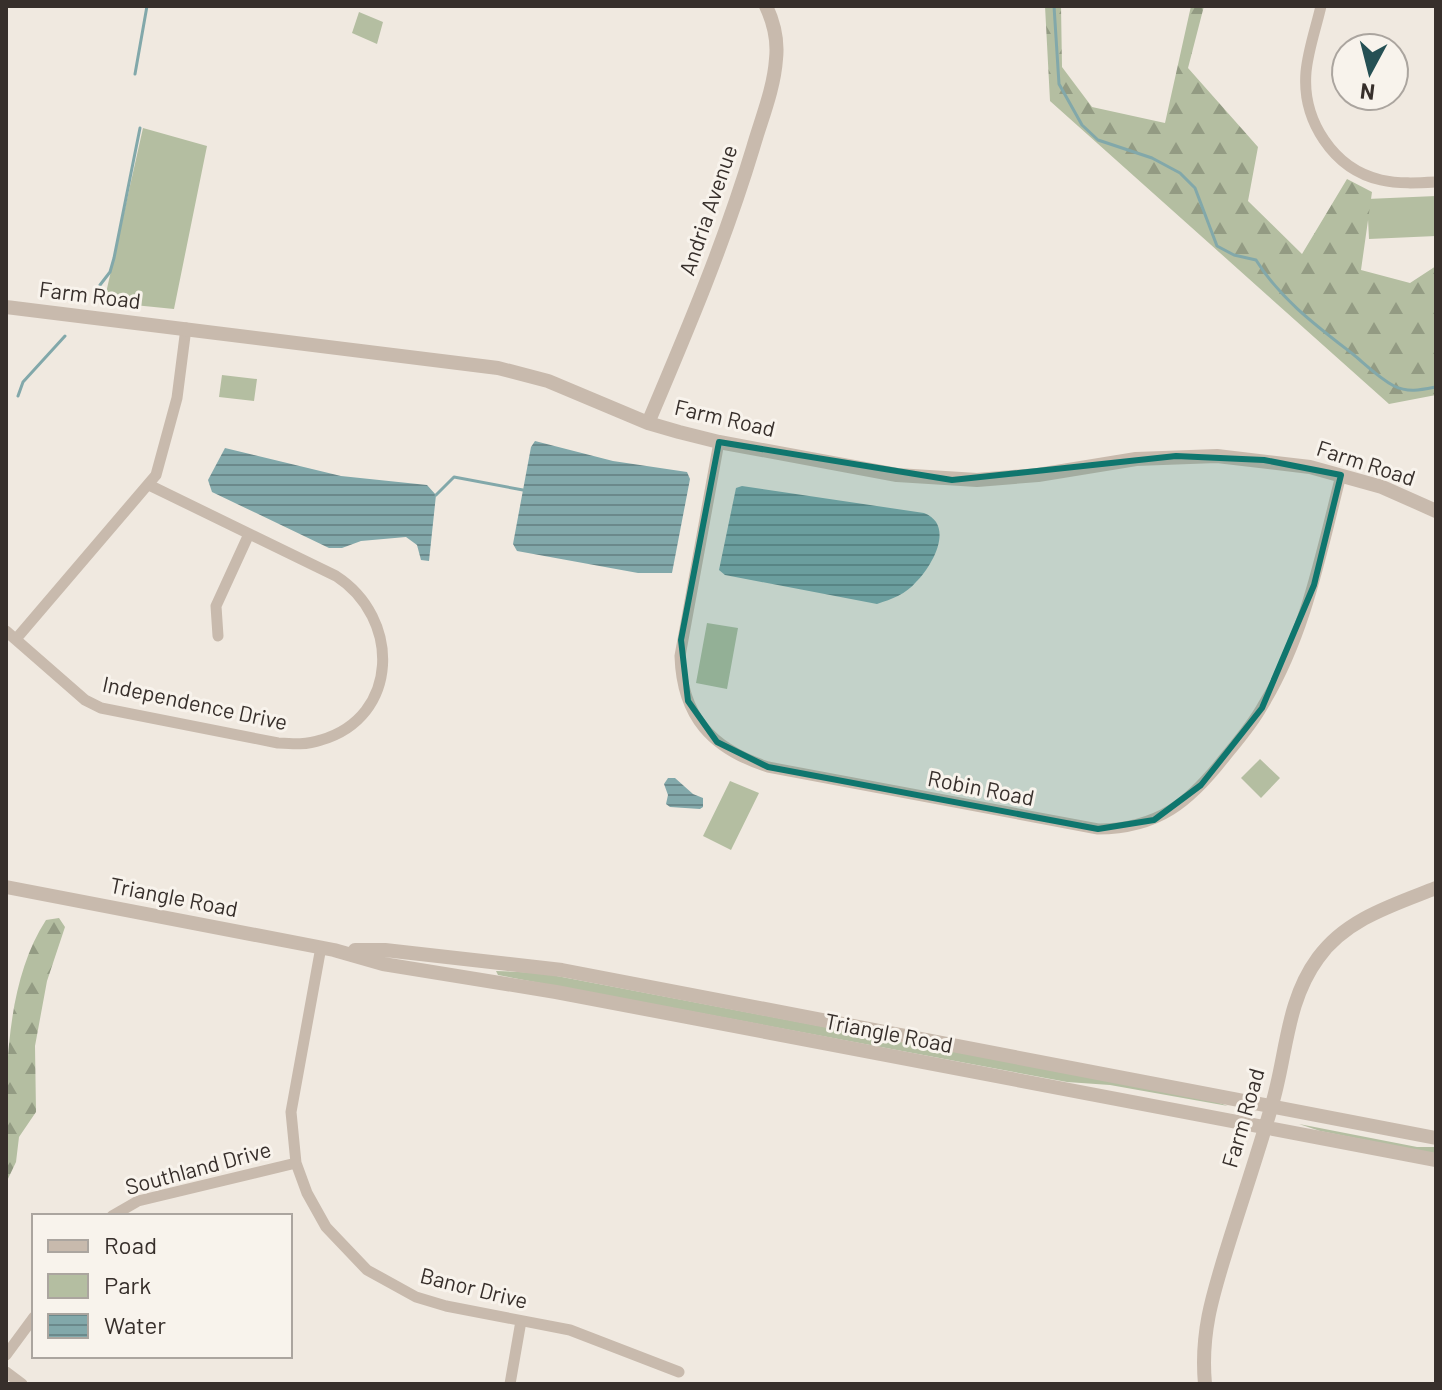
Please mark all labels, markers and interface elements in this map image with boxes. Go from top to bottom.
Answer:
north arrow [1330,32,1410,112]
text: N [1359,79,1376,107]
street label: Andria Avenue [673,141,742,278]
street label: Farm Road [38,275,142,313]
street label: Farm Road [672,393,778,441]
street label: Farm Road [1314,434,1419,490]
street label: Independence Drive [100,670,290,734]
street label: Robin Road [926,764,1037,810]
street label: Triangle Road [108,871,240,921]
street label: Triangle Road [823,1007,955,1057]
street label: Farm Road [1215,1065,1269,1170]
street label: Southland Drive [122,1135,274,1199]
legend [32,1214,292,1358]
text: Road [104,1230,157,1259]
street label: Banor Drive [418,1261,531,1313]
text: Park [104,1270,151,1299]
text: Water [104,1310,166,1339]

